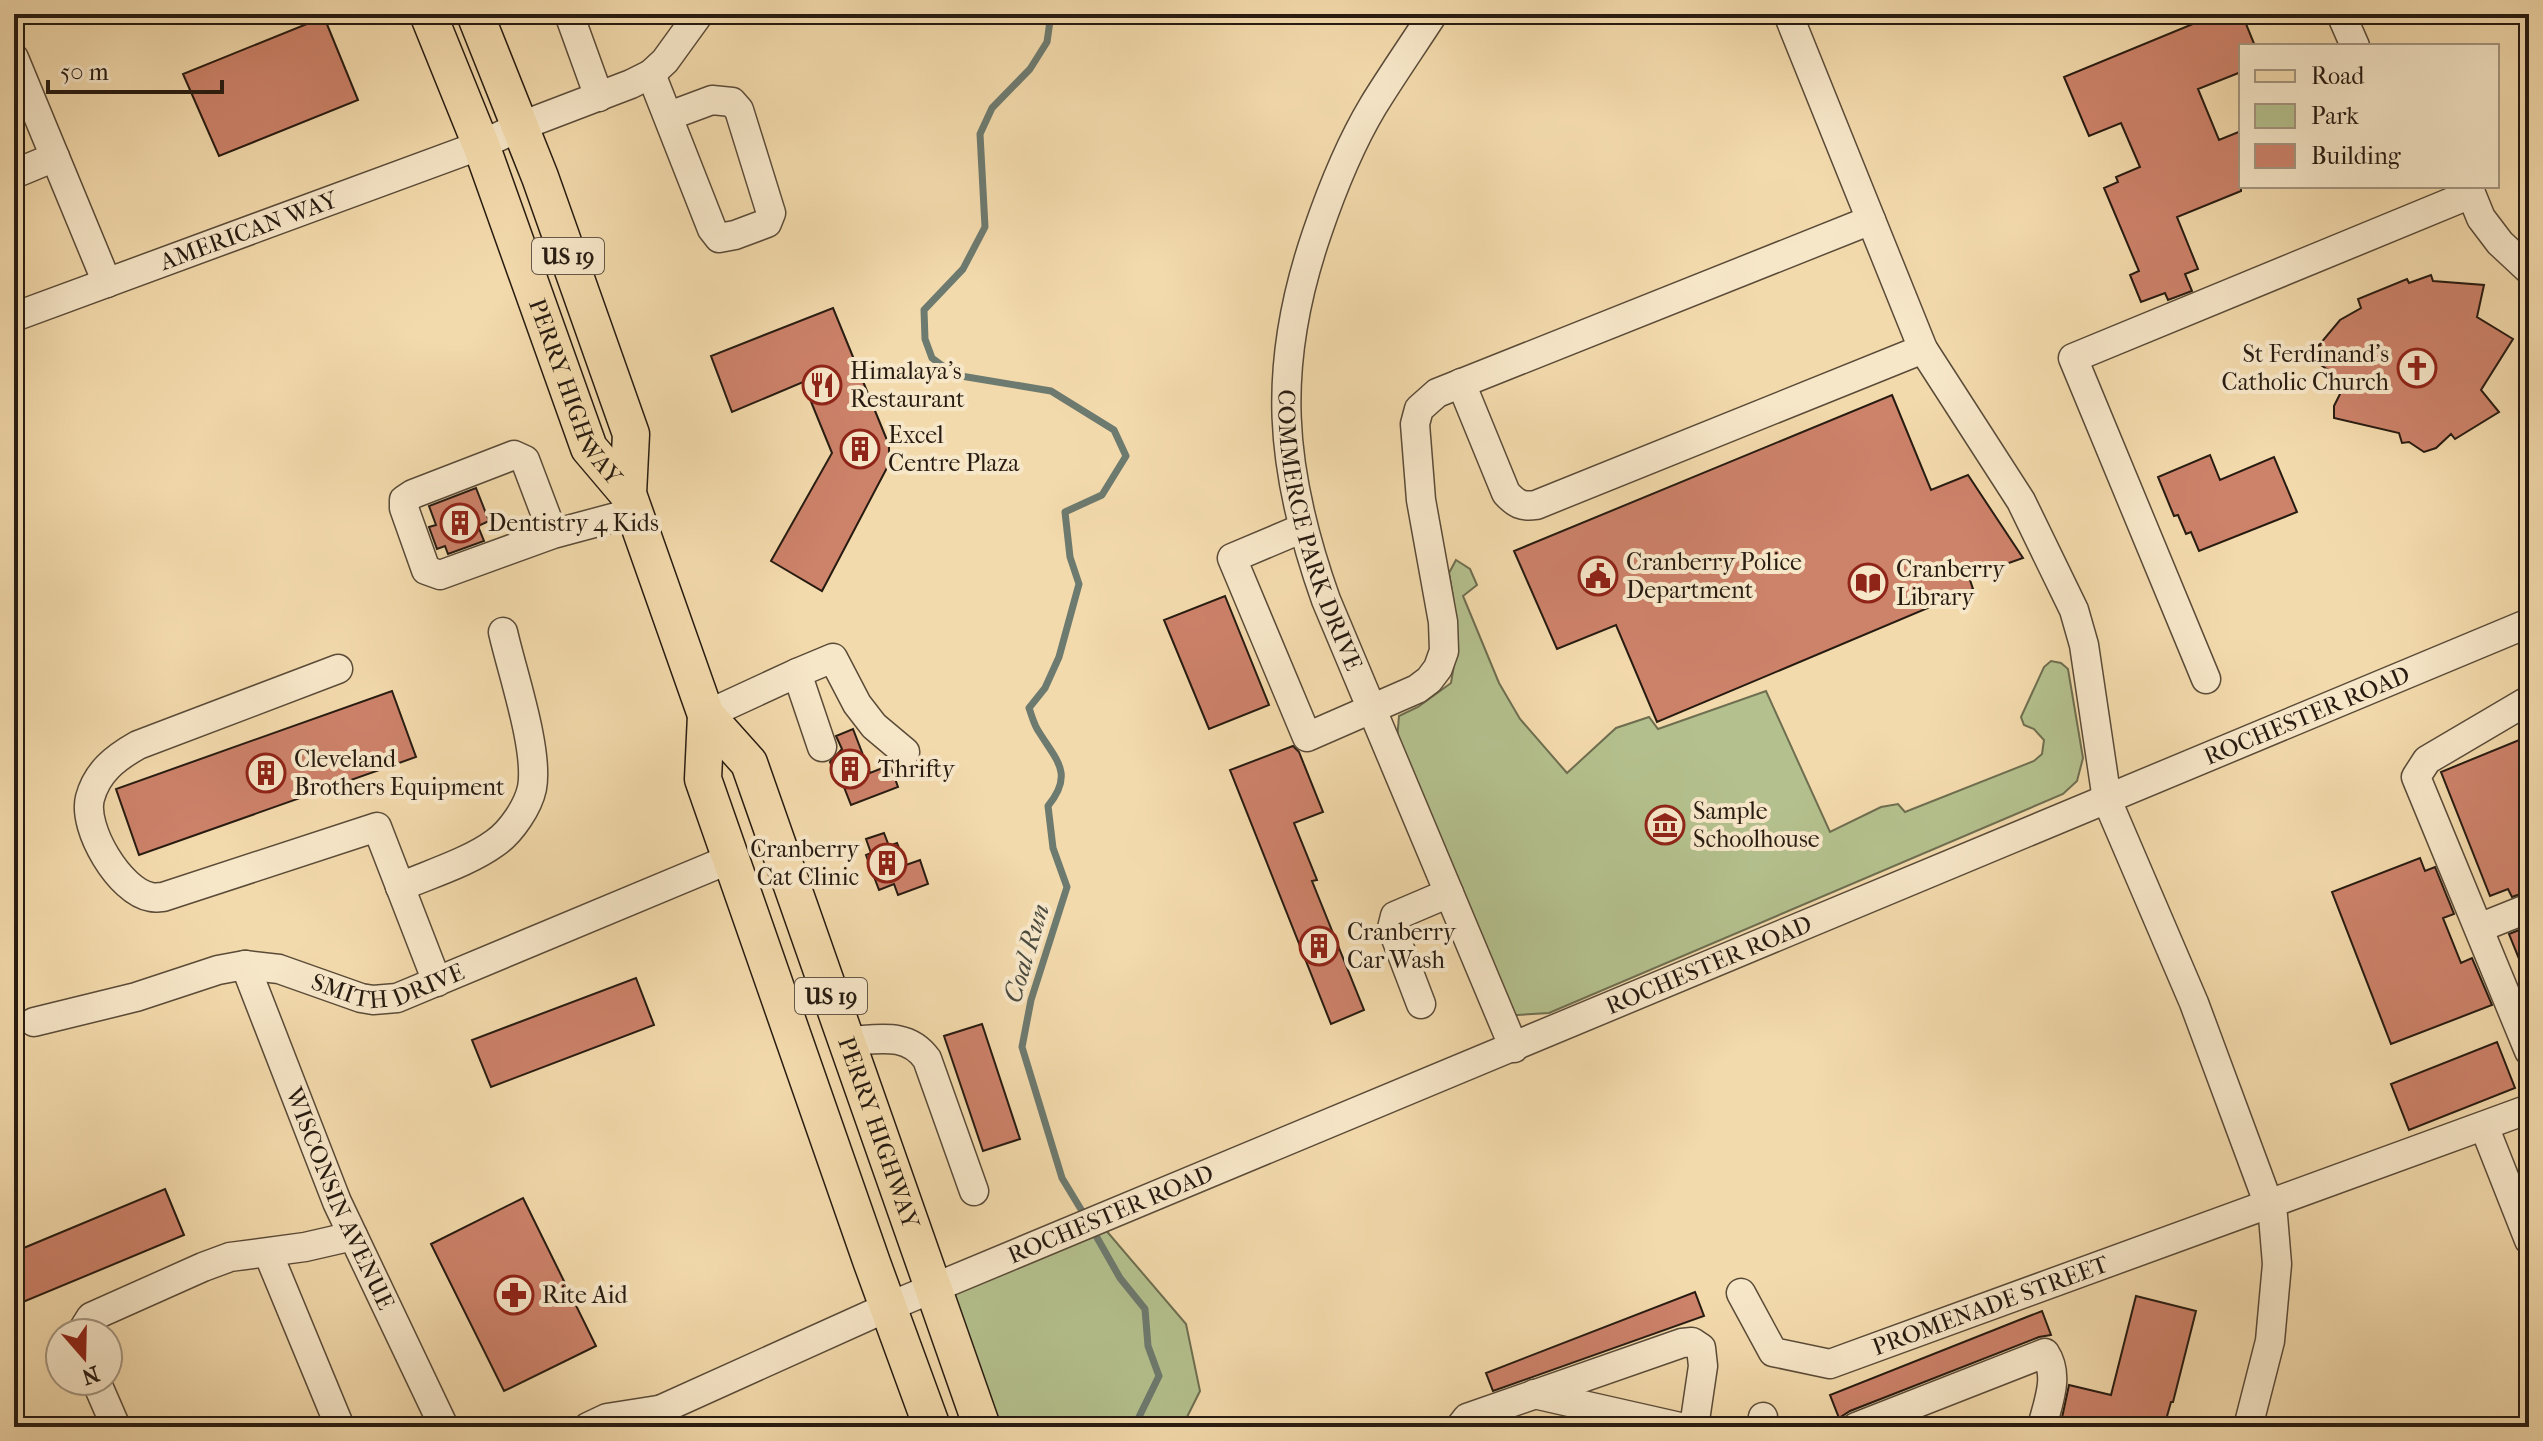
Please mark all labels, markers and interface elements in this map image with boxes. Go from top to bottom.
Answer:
scale bar [48,44,222,94]
legend [2239,44,2499,188]
text: 50 m [60,58,109,86]
text: Road [2311,62,2365,90]
text: Park [2311,102,2359,130]
text: Building [2311,142,2402,170]
street label: AMERICAN WAY [155,185,342,276]
road number: US 19 [532,238,604,274]
street label: PERRY HIGHWAY [523,295,628,491]
place label: St Ferdinand's Catholic Church [2222,340,2390,396]
church icon: St Ferdinand's Catholic Church [2396,347,2438,389]
place label: Himalaya's Restaurant [850,357,965,413]
restaurant icon: Himalaya's Restaurant [801,364,843,406]
street label: COMMERCE PARK DRIVE [1272,389,1368,674]
place label: Excel Centre Plaza [888,421,1020,477]
building icon: Excel Centre Plaza [839,428,881,470]
building icon: Dentistry 4 Kids [439,502,481,544]
place label: Dentistry 4 Kids [488,509,659,537]
place label: Cranberry Police Department [1626,548,1802,604]
public building icon: Cranberry Police Department [1577,555,1619,597]
place label: Cranberry Library [1896,555,2006,611]
library icon: Cranberry Library [1847,562,1889,604]
street label: ROCHESTER ROAD [2200,660,2414,771]
place label: Cleveland Brothers Equipment [294,745,505,801]
building icon: Thrifty [829,748,871,790]
building icon: Cleveland Brothers Equipment [245,752,287,794]
place label: Thrifty [878,755,956,783]
place label: Sample Schoolhouse [1693,797,1820,853]
museum icon: Sample Schoolhouse [1644,804,1686,846]
place label: Cranberry Cat Clinic [750,835,860,891]
building icon: Cranberry Cat Clinic [866,842,908,884]
water label: Coal Run [997,900,1056,1006]
street label: ROCHESTER ROAD [1602,910,1816,1020]
place label: Cranberry Car Wash [1347,918,1457,974]
building icon: Cranberry Car Wash [1298,925,1340,967]
street label: SMITH DRIVE [308,958,468,1014]
road number: US 19 [795,978,867,1014]
street label: PERRY HIGHWAY [832,1033,925,1233]
street label: WISCONSIN AVENUE [279,1082,400,1314]
street label: ROCHESTER ROAD [1004,1159,1218,1270]
street label: PROMENADE STREET [1868,1249,2113,1361]
pharmacy icon: Rite Aid [493,1274,535,1316]
place label: Rite Aid [542,1281,628,1309]
north arrow [44,1317,124,1397]
text: N [78,1360,103,1390]

